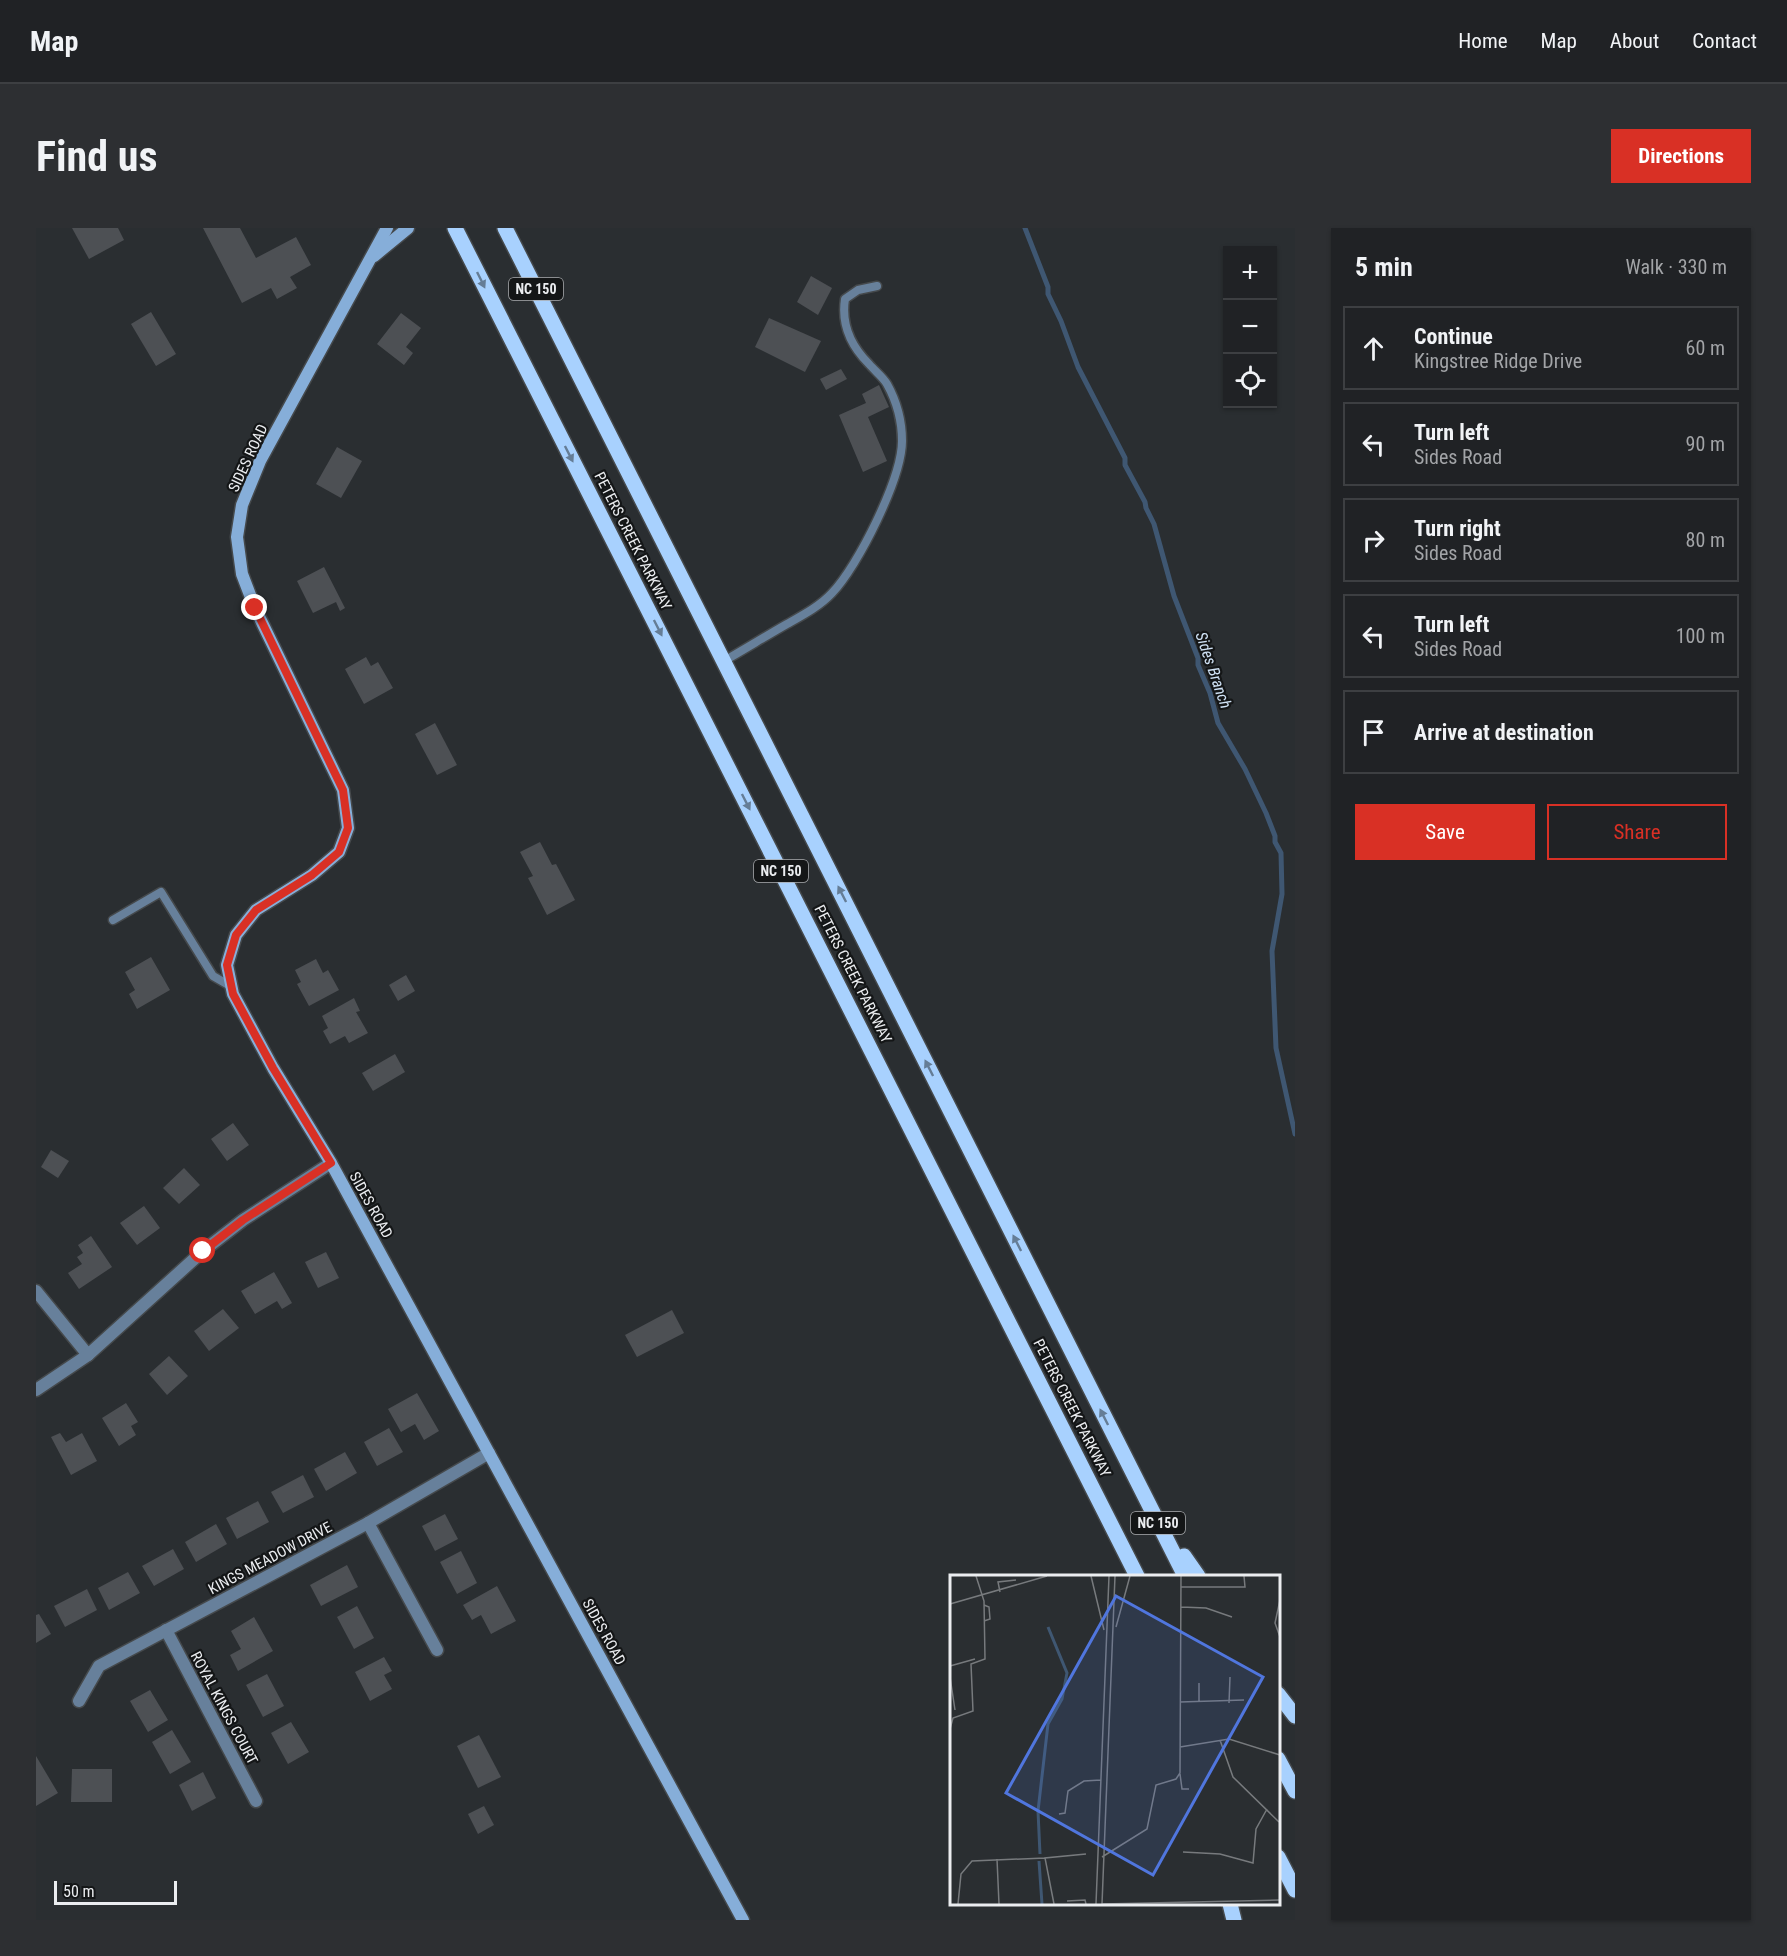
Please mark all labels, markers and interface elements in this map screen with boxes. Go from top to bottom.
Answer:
text: Map [30,25,78,58]
text: Home [1458,29,1508,53]
text: Map [1541,29,1577,53]
text: About [1610,29,1659,53]
text: Contact [1692,29,1757,53]
button: Directions [1611,129,1751,183]
text: Find us [36,132,157,181]
map controls [1223,246,1277,408]
button: + [1223,246,1277,300]
text: 5 min [1355,252,1413,282]
text: Walk · 330 m [1626,255,1727,279]
one-way arrow [476,272,486,289]
road number: NC 150 [509,278,563,300]
button: − [1223,300,1277,354]
text: Continue [1414,324,1493,349]
icon: ahead [1357,332,1390,365]
text: 60 m [1686,336,1725,360]
text: Kingstree Ridge Drive [1414,349,1582,373]
button: locate [1223,354,1277,408]
text: Turn left [1414,420,1489,445]
street label: SIDES ROAD [224,421,272,495]
icon: left [1357,428,1390,461]
text: 90 m [1686,432,1725,456]
text: Sides Road [1414,445,1502,469]
one-way arrow [564,446,574,463]
street label: PETERS CREEK PARKWAY [590,469,676,613]
text: Turn right [1414,516,1501,541]
icon: right [1357,524,1390,557]
text: 80 m [1686,528,1725,552]
text: Sides Road [1414,541,1502,565]
route end [241,594,267,620]
text: Turn left [1414,612,1489,637]
one-way arrow [652,619,662,637]
icon: left [1357,620,1390,653]
text: 100 m [1676,624,1725,648]
water label: Sides Branch [1192,629,1236,711]
text: Sides Road [1414,637,1502,661]
icon: arrive [1357,716,1390,749]
text: Arrive at destination [1414,720,1594,745]
one-way arrow [741,794,751,811]
button: Save [1355,804,1535,860]
button: Share [1547,804,1727,860]
road number: NC 150 [754,860,808,882]
one-way arrow [837,885,847,902]
street label: PETERS CREEK PARKWAY [810,902,896,1046]
one-way arrow [925,1060,934,1077]
street label: SIDES ROAD [345,1169,397,1241]
one-way arrow [1012,1234,1021,1251]
route start [189,1237,215,1263]
street label: PETERS CREEK PARKWAY [1029,1336,1115,1480]
one-way arrow [1099,1408,1109,1425]
road number: NC 150 [1131,1512,1185,1534]
street label: KINGS MEADOW DRIVE [205,1518,335,1598]
inset map [950,1575,1280,1905]
street label: SIDES ROAD [578,1596,630,1668]
street label: ROYAL KINGS COURT [187,1648,261,1768]
scale bar [54,1878,177,1906]
text: 50 m [63,1882,95,1901]

